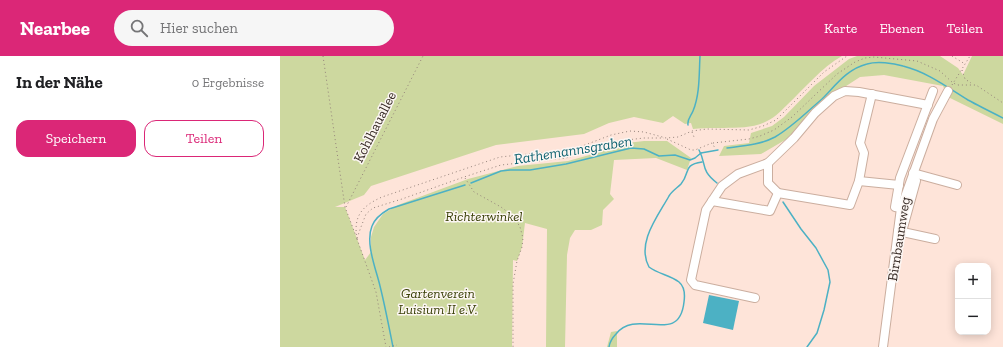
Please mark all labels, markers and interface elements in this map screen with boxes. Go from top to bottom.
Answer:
search box [114,10,394,46]
text: Nearbee [20,17,90,40]
icon: search [128,17,150,39]
text: Hier suchen [160,19,238,37]
text: Karte [824,20,857,37]
text: Ebenen [879,20,924,37]
text: Teilen [946,20,983,37]
text: In der Nähe [16,72,103,92]
text: 0 Ergebnisse [192,75,264,90]
street label: Kohlhauallee [350,88,400,165]
button: Speichern [16,120,136,157]
button: Teilen [144,120,264,157]
water label: Rathemannsgraben [513,132,634,168]
street label: Birnbaumweg [884,195,914,282]
park label: Richterwinkel [445,208,523,225]
map controls [955,263,991,335]
button: + [955,263,991,299]
park label: Gartenverein Luisium II e.V. [398,285,478,318]
button: − [955,299,991,335]

